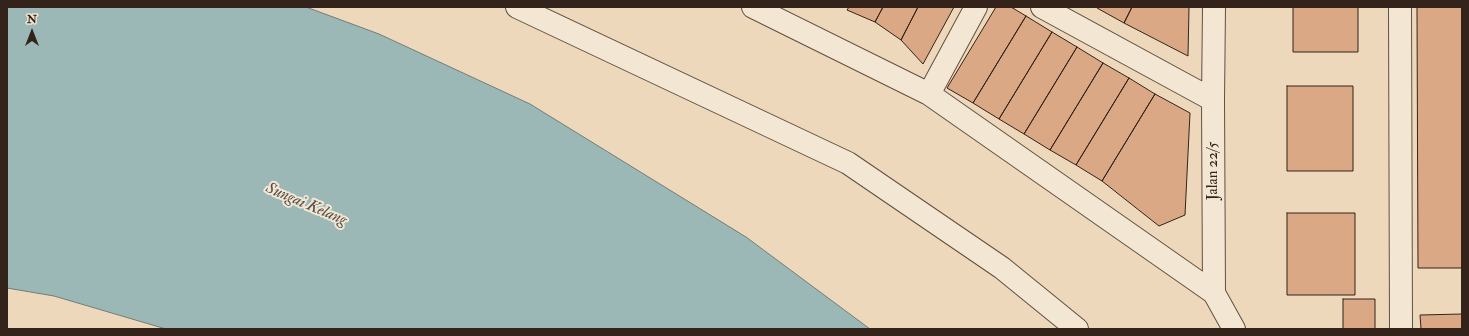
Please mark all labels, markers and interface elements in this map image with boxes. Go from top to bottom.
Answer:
north arrow [12,12,52,52]
text: N [27,13,37,26]
street label: Jalan 22/5 [1205,142,1223,200]
water label: Sungai Kelang [263,179,349,231]

